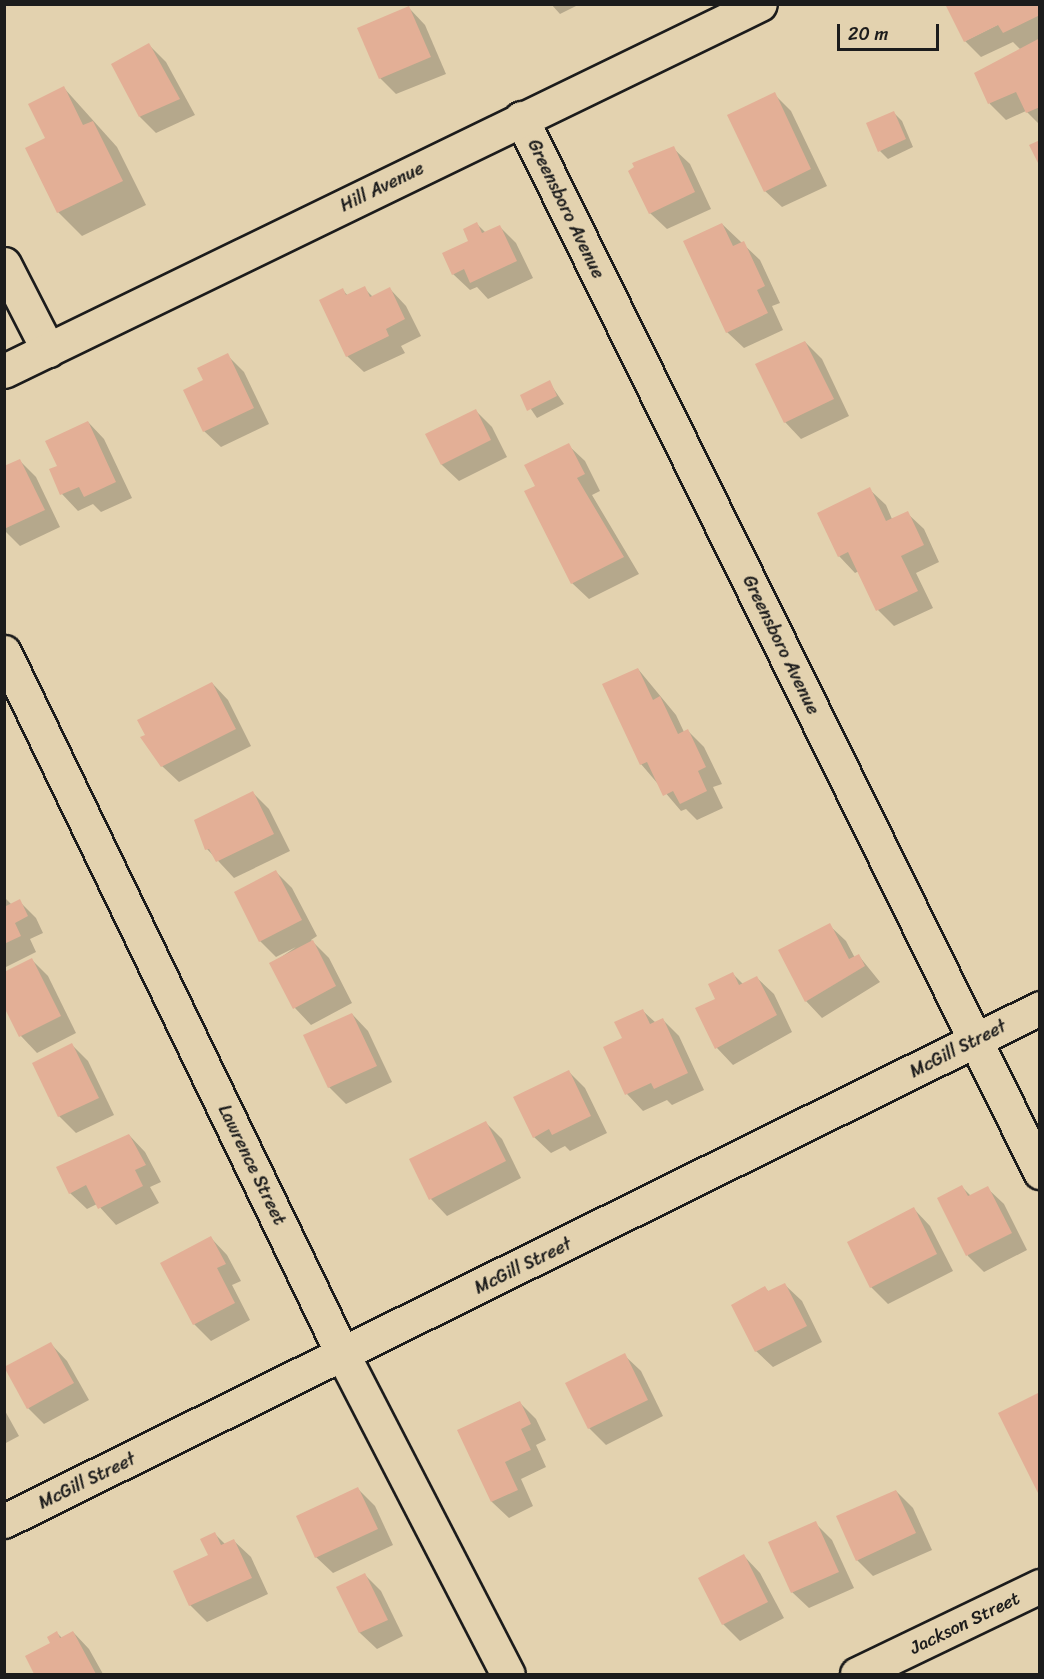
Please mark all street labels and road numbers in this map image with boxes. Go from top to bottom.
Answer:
street label: Greensboro Avenue [523,136,609,282]
street label: Hill Avenue [337,158,427,216]
street label: Greensboro Avenue [738,572,824,718]
street label: McGill Street [905,1015,1011,1083]
street label: Lawrence Street [214,1101,290,1229]
street label: McGill Street [470,1233,576,1299]
street label: McGill Street [34,1448,140,1514]
street label: Jackson Street [907,1587,1023,1659]

